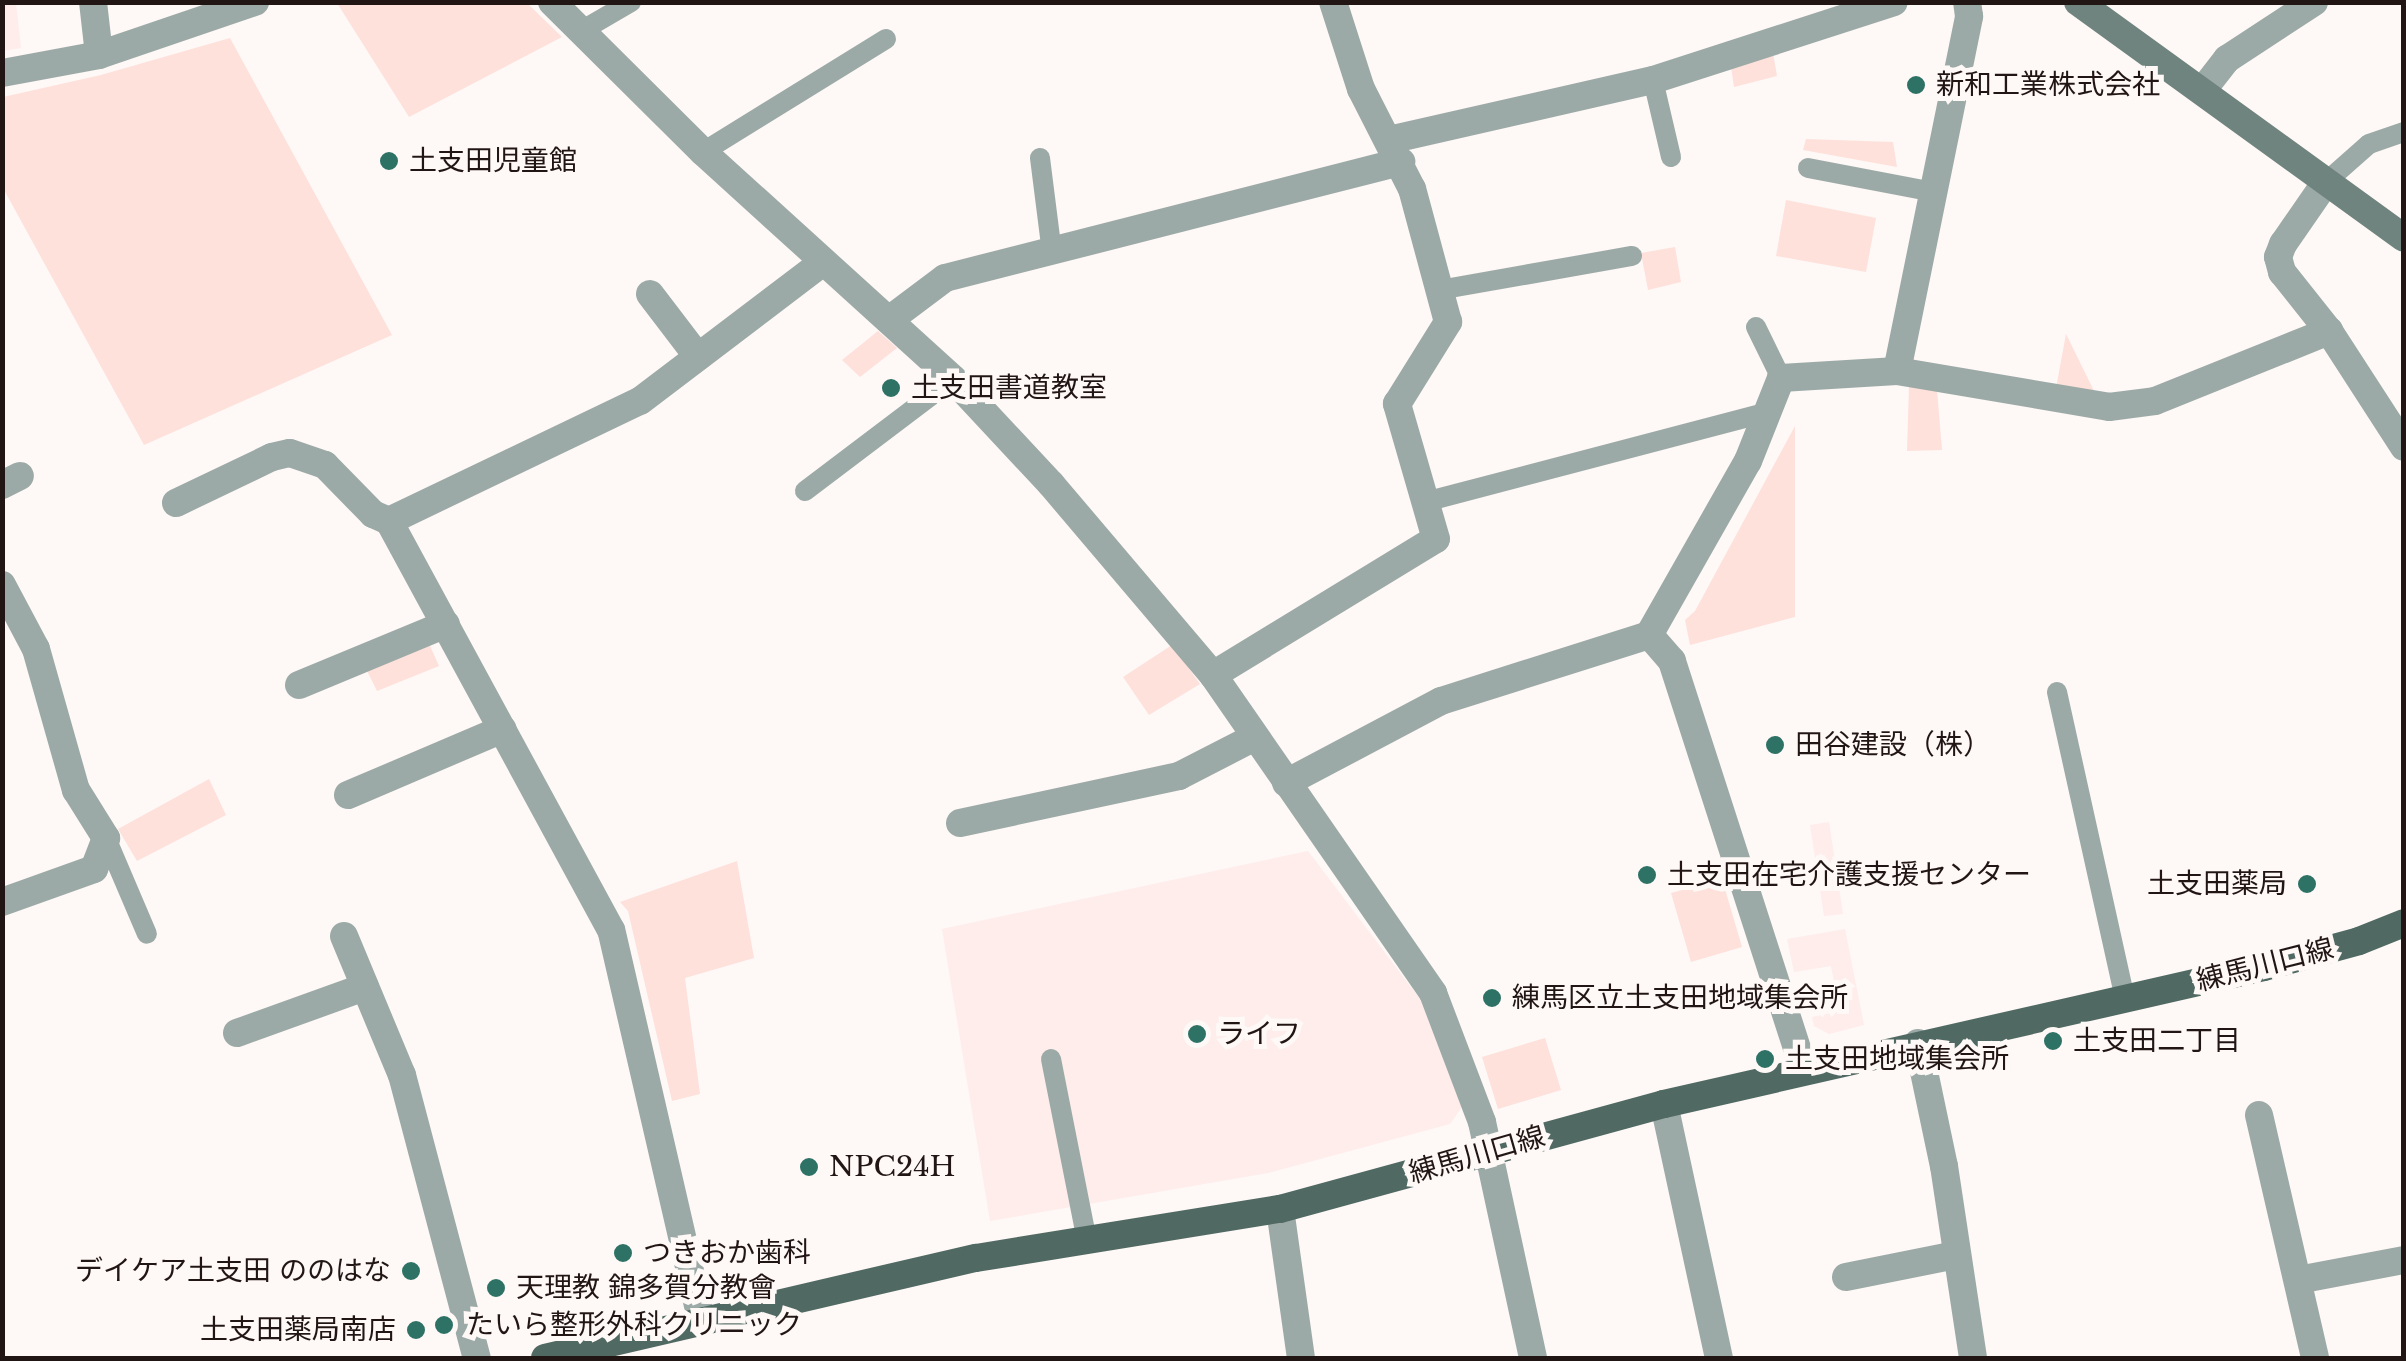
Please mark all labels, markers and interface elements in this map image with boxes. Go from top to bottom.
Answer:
place label: 新和工業株式会社 [1936,68,2160,102]
marker: 新和工業株式会社 [1905,74,1927,96]
place label: 土支田児童館 [409,144,577,178]
marker: 土支田児童館 [378,150,400,172]
place label: 土支田書道教室 [911,371,1107,405]
marker: 土支田書道教室 [880,377,902,399]
place label: 田谷建設（株） [1795,728,1991,762]
marker: 田谷建設（株） [1764,734,1786,756]
place label: 土支田在宅介護支援センター [1667,858,2031,892]
marker: 土支田在宅介護支援センター [1636,864,1658,886]
place label: 土支田薬局 [2147,867,2287,901]
marker: 土支田薬局 [2296,873,2318,895]
street label: 練馬川口線 [2193,932,2337,998]
place label: 練馬区立土支田地域集会所 [1512,981,1848,1015]
marker: 練馬区立土支田地域集会所 [1481,987,1503,1009]
place label: ライフ [1217,1017,1301,1051]
marker: ライフ [1186,1023,1208,1045]
place label: 土支田二丁目 [2073,1024,2241,1058]
marker: 土支田二丁目 [2042,1030,2064,1052]
place label: 土支田地域集会所 [1785,1042,2009,1076]
marker: 土支田地域集会所 [1754,1048,1776,1070]
street label: 練馬川口線 [1405,1120,1549,1190]
place label: NPC24H [829,1150,955,1184]
marker: NPC24H [798,1156,820,1178]
place label: つきおか歯科 [643,1236,811,1270]
marker: つきおか歯科 [612,1242,634,1264]
place label: デイケア土支田 ののはな [75,1254,391,1288]
marker: デイケア土支田 ののはな [400,1260,422,1282]
place label: 天理教 錦多賀分教會 [516,1271,776,1305]
marker: 天理教 錦多賀分教會 [485,1277,507,1299]
place label: たいら整形外科クリニック [466,1308,802,1342]
marker: たいら整形外科クリニック [431,1312,457,1338]
place label: 土支田薬局南店 [200,1313,396,1347]
marker: 土支田薬局南店 [405,1319,427,1341]

